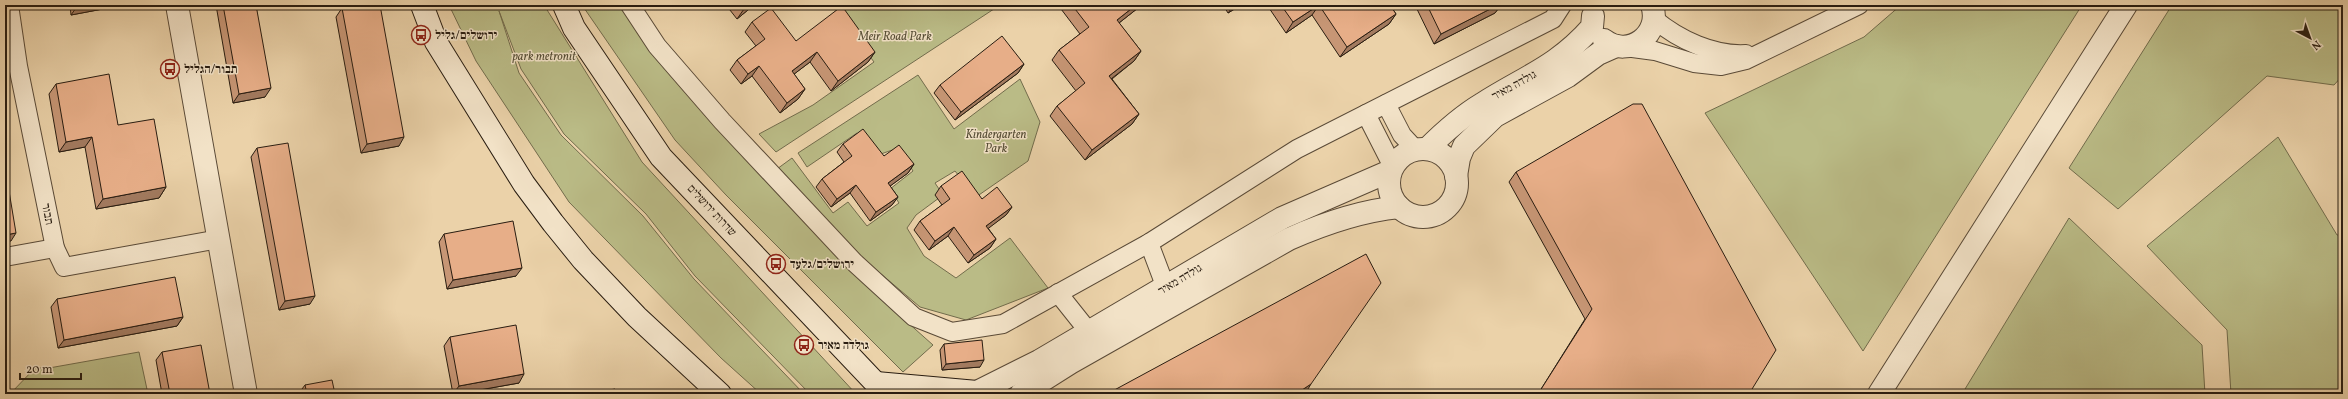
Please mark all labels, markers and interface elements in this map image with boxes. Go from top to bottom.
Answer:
north arrow [2290,18,2330,58]
bus stop icon: ירושלים/גליל [410,24,432,46]
place label: ירושלים/גליל [435,28,498,44]
park label: Meir Road Park [857,29,932,45]
text: N [2308,36,2324,53]
park label: park metronit [512,49,577,65]
bus stop icon: תבור/הגליל [159,58,181,80]
place label: תבור/הגליל [184,62,238,78]
street label: גולדה מאיר [1489,67,1540,105]
park label: Kindergarten Park [965,127,1027,157]
street label: שדרות ירושלים [683,181,740,240]
street label: תבור [37,202,57,226]
bus stop icon: ירושלים/גלעד [765,253,787,275]
place label: ירושלים/גלעד [790,257,854,273]
street label: גולדה מאיר [1155,260,1206,299]
bus stop icon: גולדה מאיר [793,334,815,356]
place label: גולדה מאיר [818,338,870,354]
scale bar [20,355,81,381]
text: 20 m [26,362,53,378]

